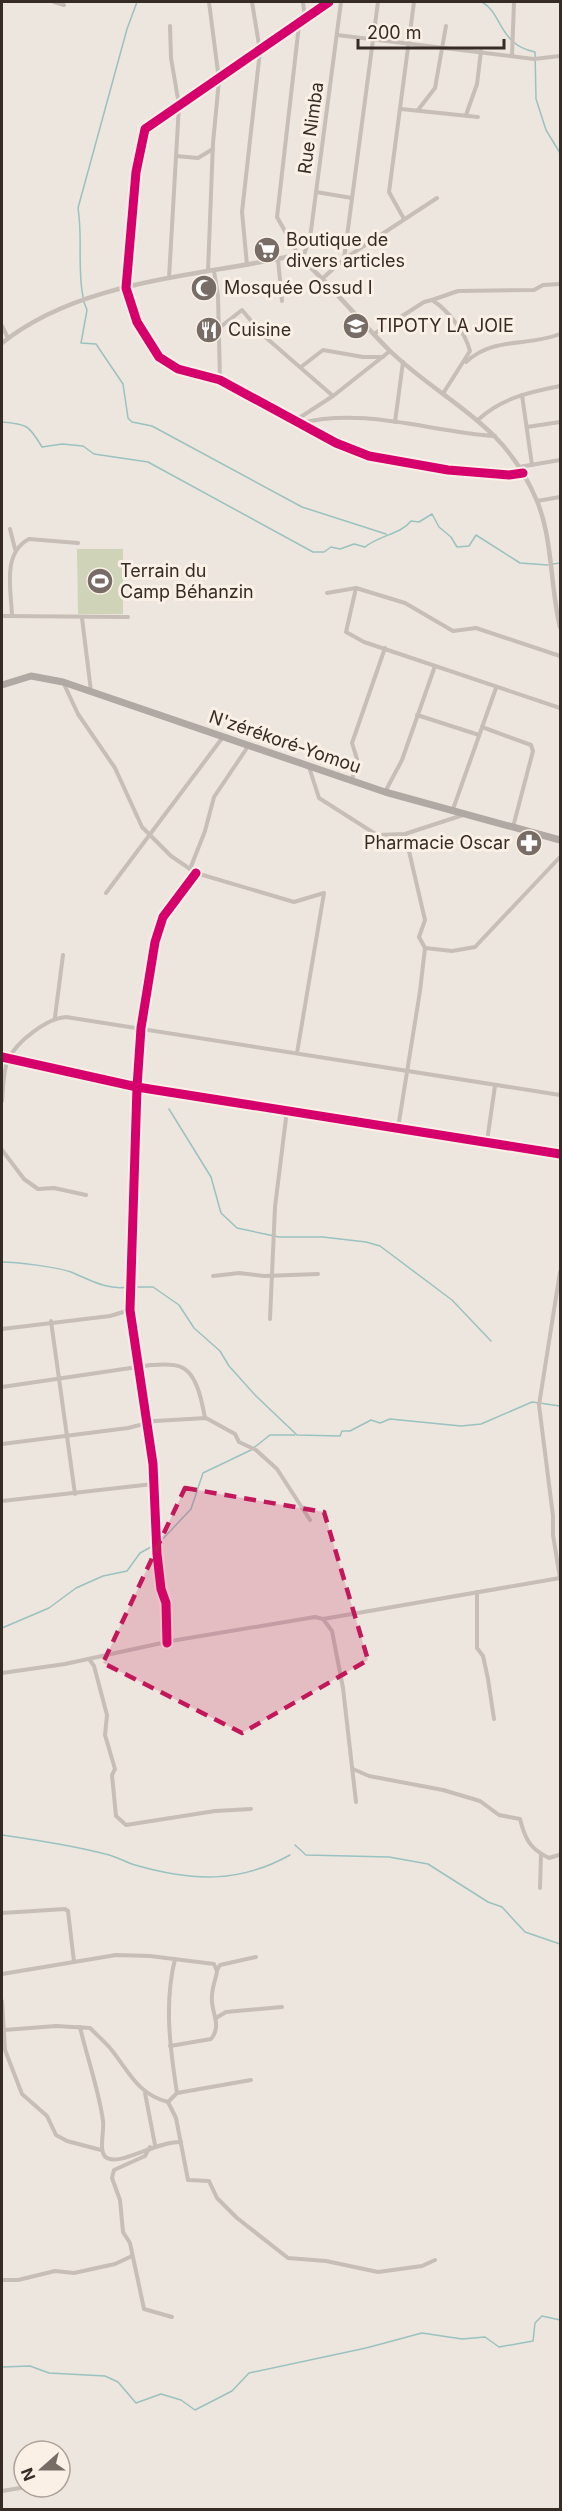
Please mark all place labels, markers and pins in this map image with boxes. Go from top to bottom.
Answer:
place label: Boutique de divers articles [286,229,405,271]
supermarket icon: Boutique de divers articles [252,235,282,265]
mosque icon: Mosquée Ossud I [189,273,219,303]
place label: Mosquée Ossud I [224,277,373,298]
school or university icon: TIPOTY LA JOIE [341,311,371,341]
restaurant icon: Cuisine [194,315,224,345]
place label: TIPOTY LA JOIE [376,315,514,336]
place label: Cuisine [228,319,291,340]
place label: Terrain du Camp Béhanzin [120,560,254,602]
sports icon: Terrain du Camp Béhanzin [85,566,115,596]
pharmacy icon: Pharmacie Oscar [514,828,544,858]
place label: Pharmacie Oscar [364,832,510,853]

